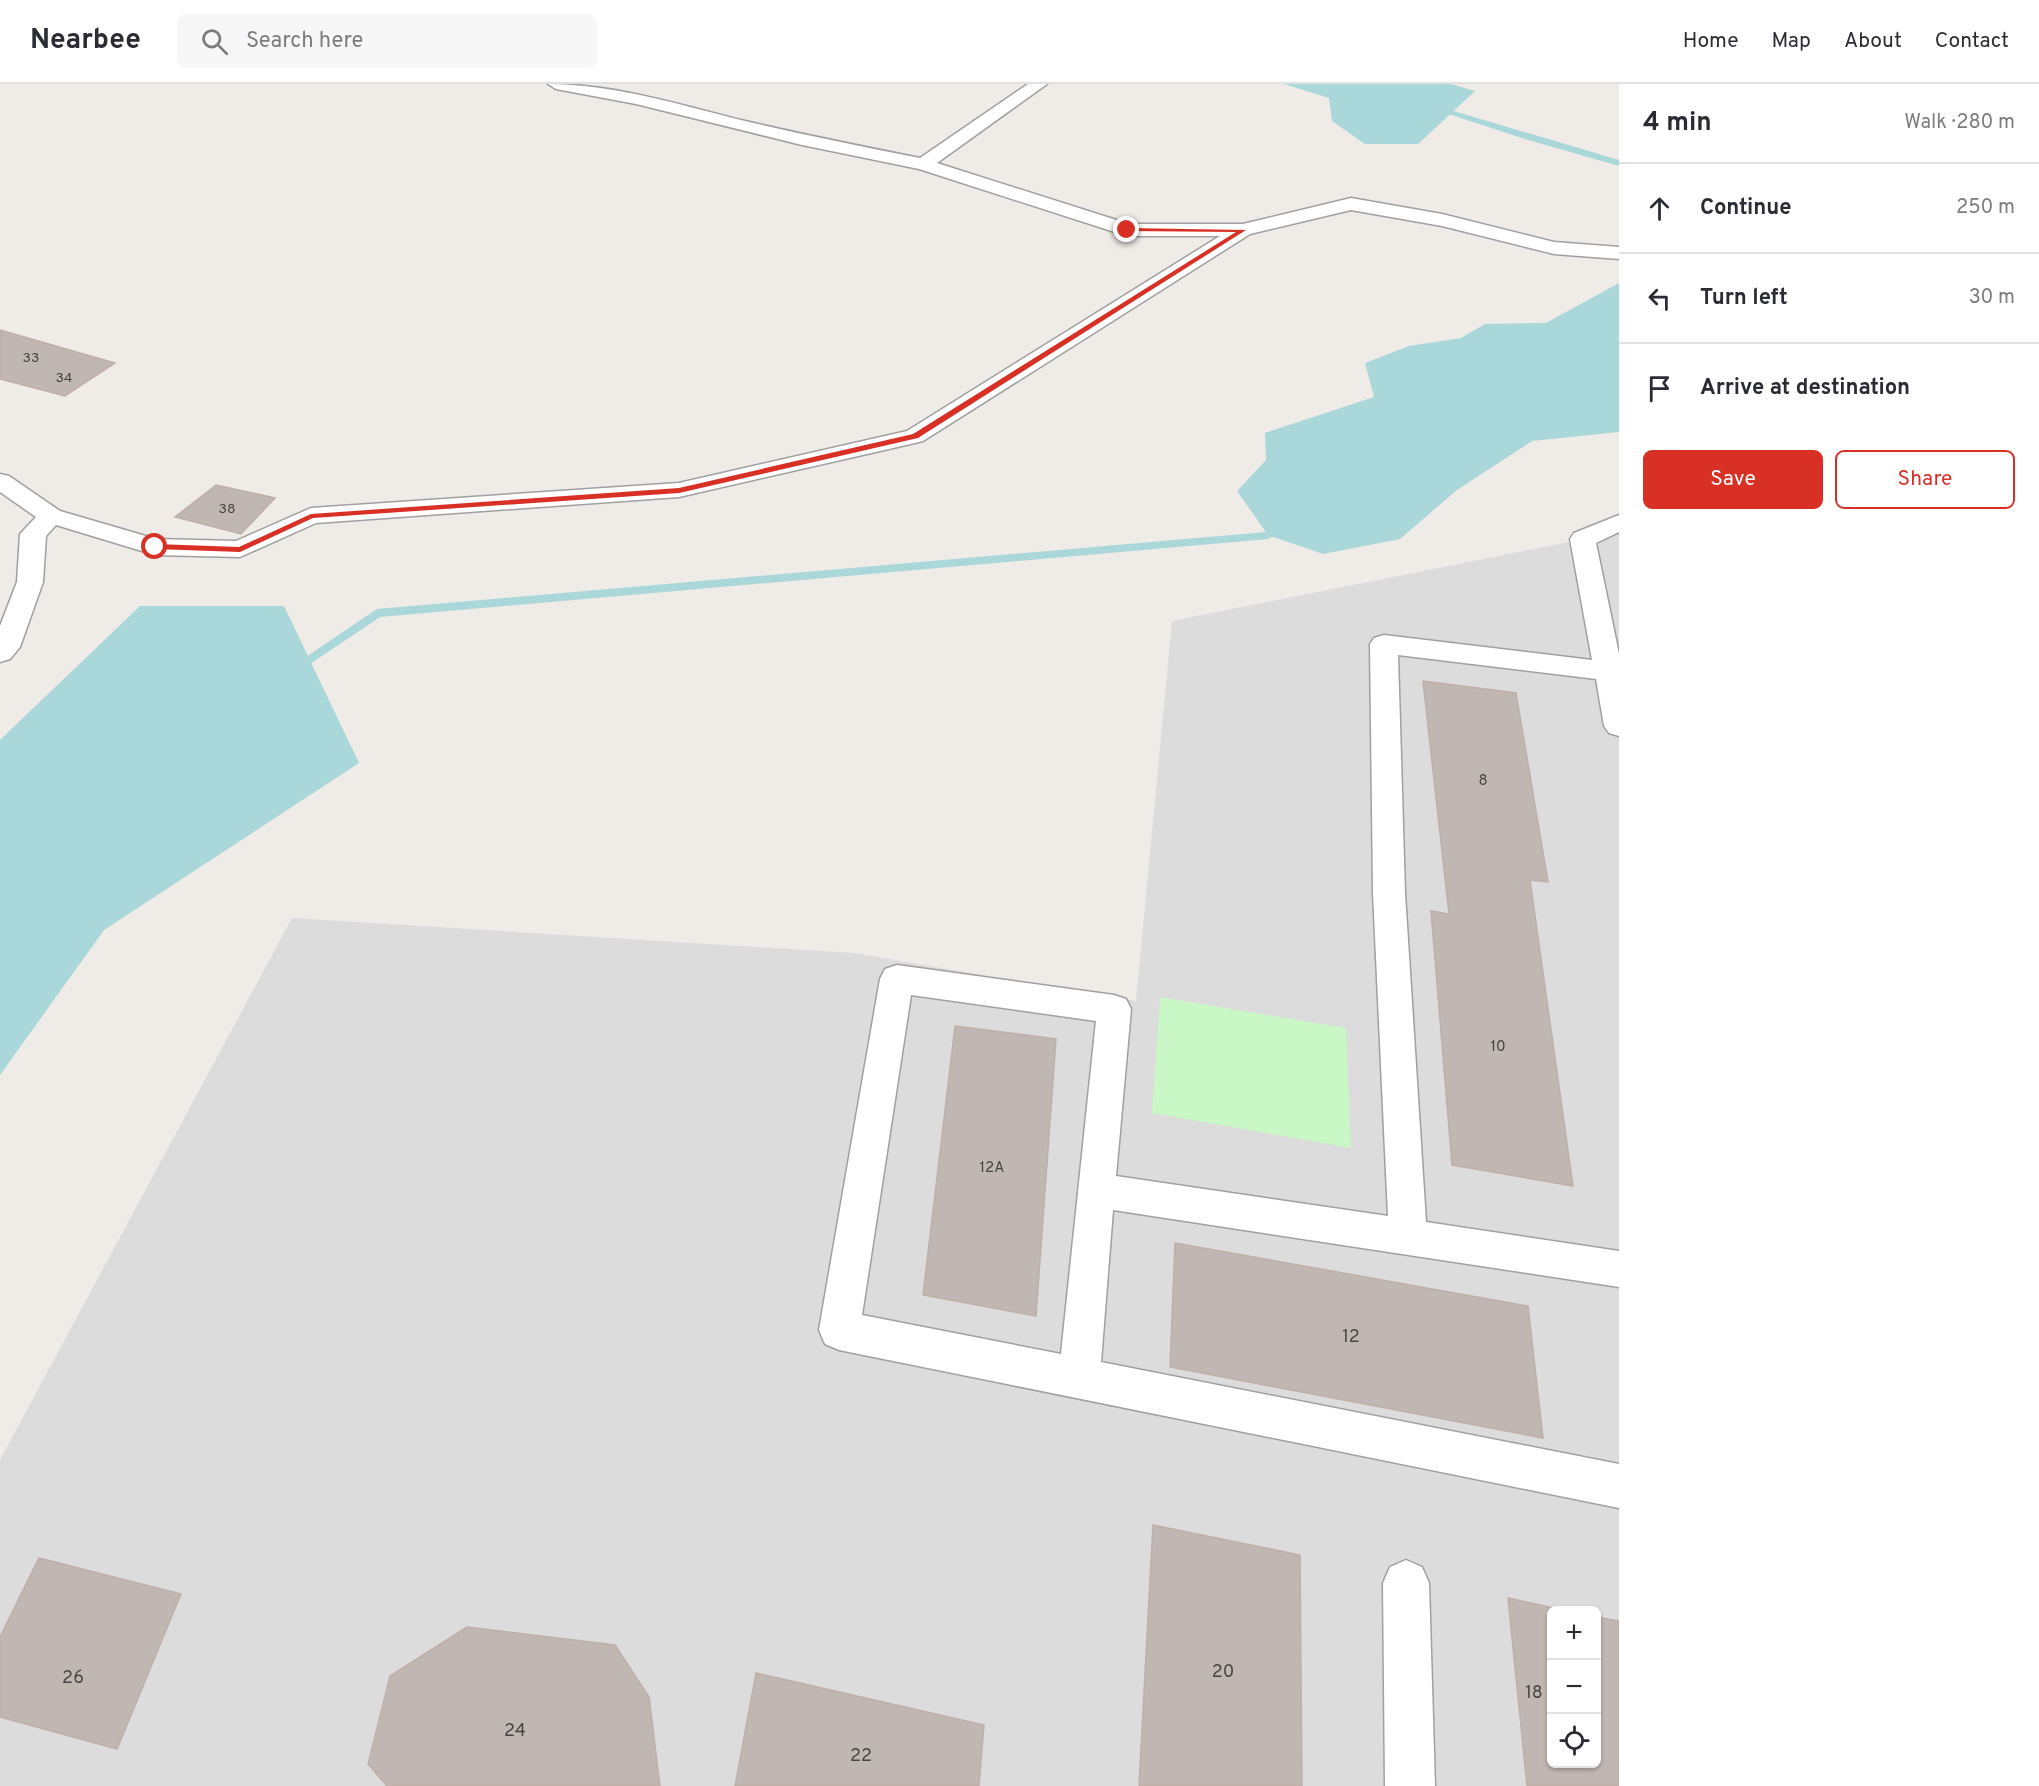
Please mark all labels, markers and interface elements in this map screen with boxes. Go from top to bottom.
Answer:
search box [177,14,597,68]
text: Nearbee [30,23,141,59]
icon: search [198,25,231,58]
text: Search here [246,28,363,55]
text: Home [1683,28,1739,55]
text: Map [1772,28,1811,55]
text: About [1844,28,1902,55]
text: Contact [1935,28,2009,55]
text: 4 min [1643,107,1712,140]
text: Walk · 280 m [1904,110,2015,136]
icon: ahead [1643,192,1676,225]
text: Continue [1700,195,1791,222]
text: 250 m [1956,195,2015,221]
route end [1113,216,1139,242]
icon: left [1643,282,1676,315]
text: Turn left [1700,285,1788,312]
text: 30 m [1969,285,2015,311]
house number: 33 [23,350,39,367]
house number: 34 [55,370,73,387]
icon: arrive [1643,372,1676,405]
text: Arrive at destination [1700,375,1910,402]
button: Save [1643,450,1823,509]
button: Share [1835,450,2015,509]
house number: 38 [219,501,235,518]
route start [141,533,167,559]
house number: 8 [1478,772,1488,791]
house number: 10 [1490,1038,1506,1057]
house number: 12А [980,1159,1004,1178]
house number: 12 [1342,1326,1360,1349]
map controls [1547,1606,1601,1768]
button: + [1547,1606,1601,1660]
button: − [1547,1660,1601,1714]
house number: 20 [1212,1661,1234,1684]
house number: 26 [62,1667,84,1690]
house number: 18 [1525,1682,1543,1705]
button: locate [1547,1714,1601,1768]
house number: 24 [504,1720,526,1743]
house number: 22 [850,1745,872,1768]

